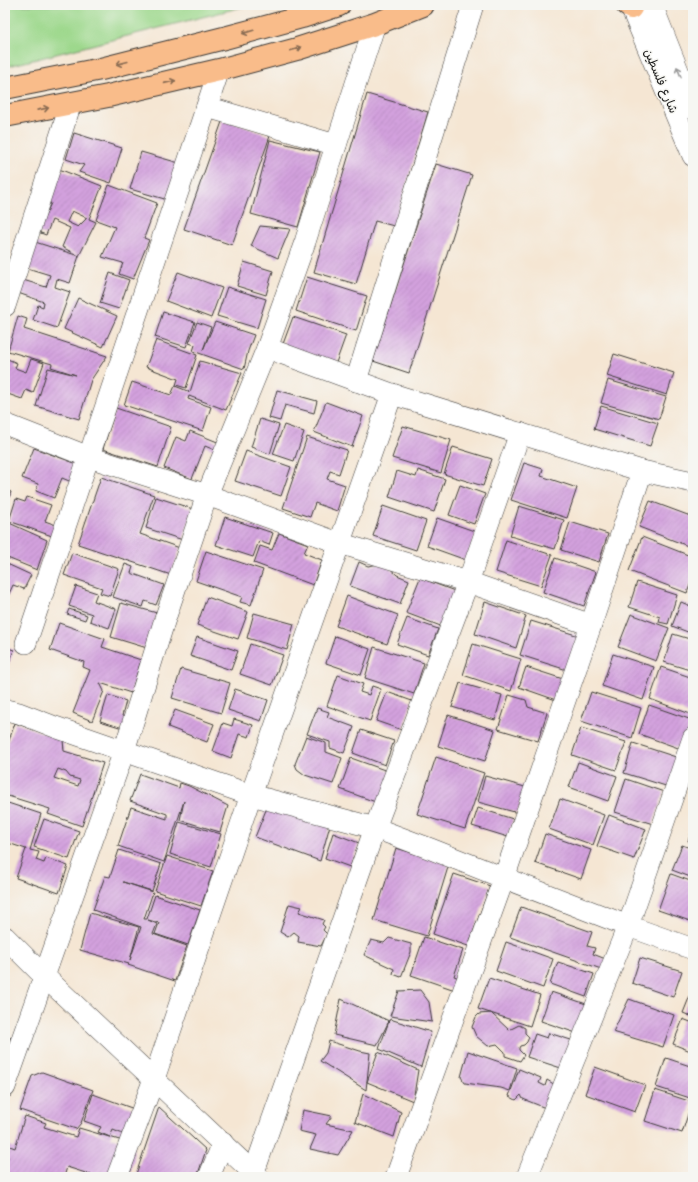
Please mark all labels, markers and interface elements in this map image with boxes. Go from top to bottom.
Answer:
one-way arrow [242,29,255,36]
one-way arrow [290,45,303,52]
street label: شارع فلسطين [639,46,684,116]
one-way arrow [116,60,129,68]
one-way arrow [674,66,682,78]
one-way arrow [164,77,177,85]
one-way arrow [36,105,49,113]

